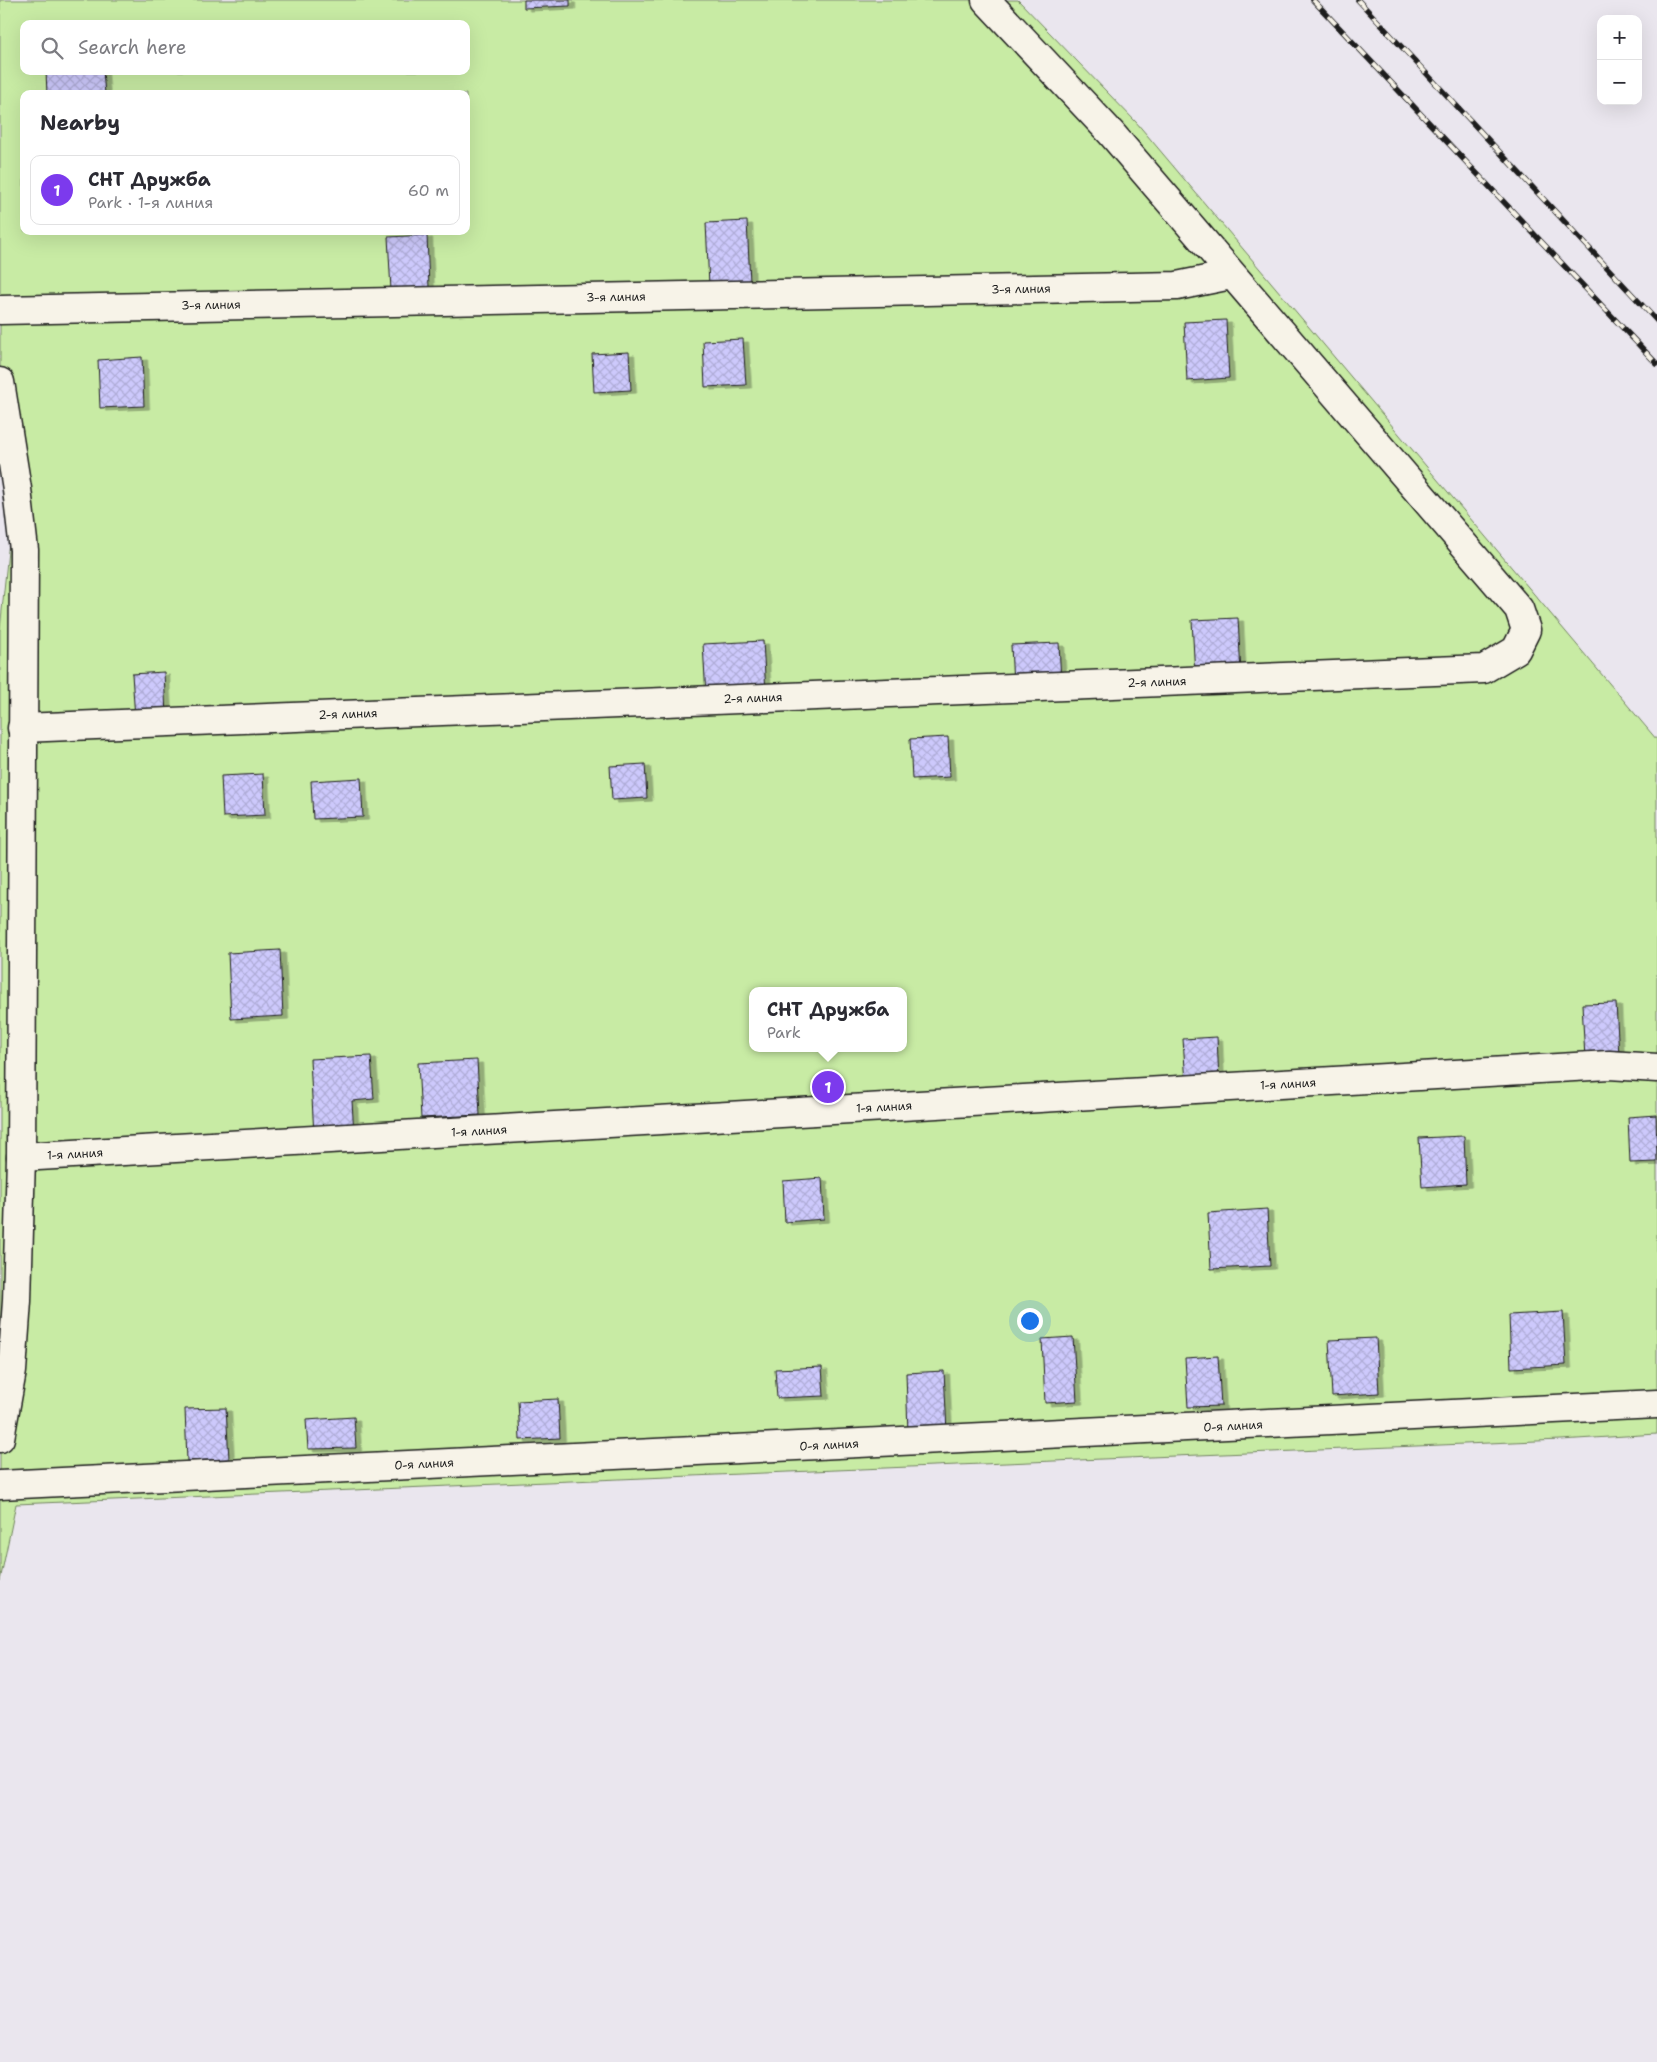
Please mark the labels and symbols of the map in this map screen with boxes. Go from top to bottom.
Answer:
street label: 3-я линия [991,280,1051,298]
street label: 3-я линия [586,288,646,306]
street label: 3-я линия [181,296,241,314]
street label: 2-я линия [1127,673,1187,691]
street label: 2-я линия [723,689,783,707]
street label: 2-я линия [318,705,378,723]
pin: 1 [812,1068,844,1106]
street label: 1-я линия [1260,1075,1316,1093]
street label: 1-я линия [856,1098,912,1116]
street label: 1-я линия [451,1122,507,1140]
street label: 1-я линия [47,1145,103,1163]
your location [1017,1308,1043,1334]
street label: 0-я линия [1203,1416,1263,1436]
street label: 0-я линия [799,1435,859,1455]
street label: 0-я линия [394,1454,454,1474]

